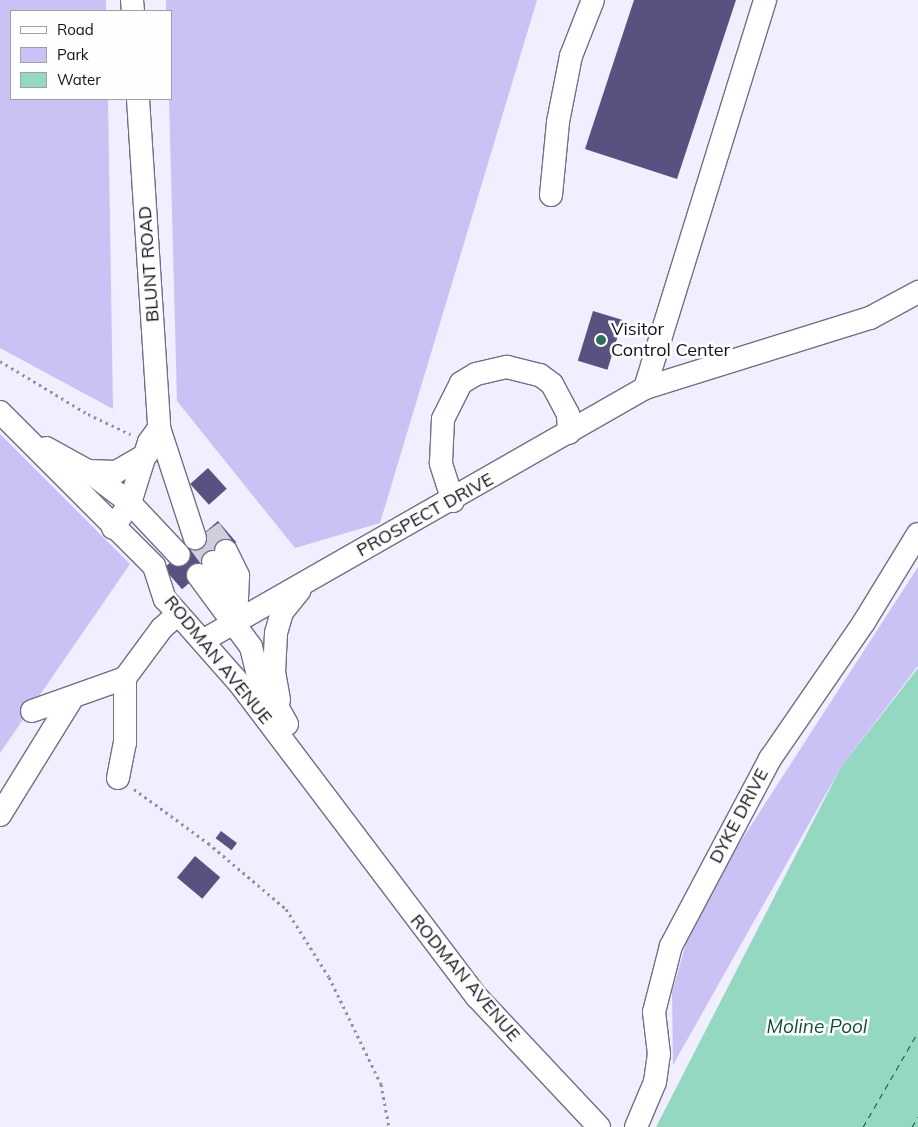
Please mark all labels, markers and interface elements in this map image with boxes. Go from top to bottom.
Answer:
legend [10,10,172,100]
text: Road [57,20,94,39]
text: Park [57,45,89,64]
text: Water [57,70,101,89]
street label: BLUNT ROAD [134,205,164,323]
place label: Visitor Control Center [611,319,730,362]
marker: Visitor Control Center [595,334,607,346]
street label: PROSPECT DRIVE [353,469,497,561]
street label: RODMAN AVENUE [160,591,276,729]
street label: DYKE DRIVE [705,765,773,867]
street label: RODMAN AVENUE [406,910,524,1046]
water label: Moline Pool [767,1016,867,1038]

